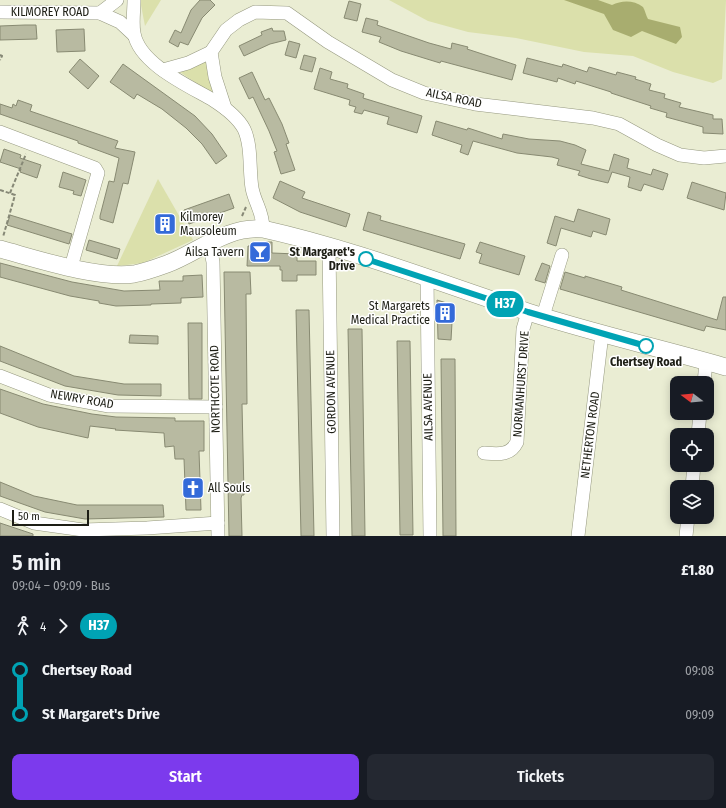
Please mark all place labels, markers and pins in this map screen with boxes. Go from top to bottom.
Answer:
place label: Kilmorey Mausoleum [180,210,237,238]
building icon: Kilmorey Mausoleum [152,211,178,237]
bar icon: Ailsa Tavern [247,239,273,265]
place label: Ailsa Tavern [185,245,244,259]
place label: St Margaret's Drive [290,245,356,273]
marker: St Margaret's Drive [358,251,374,267]
place label: St Margarets Medical Practice [351,299,430,327]
building icon: St Margarets Medical Practice [432,300,458,326]
marker: Chertsey Road [638,338,654,354]
place label: Chertsey Road [610,355,682,369]
church icon: All Souls [180,475,206,501]
place label: All Souls [208,481,250,495]

